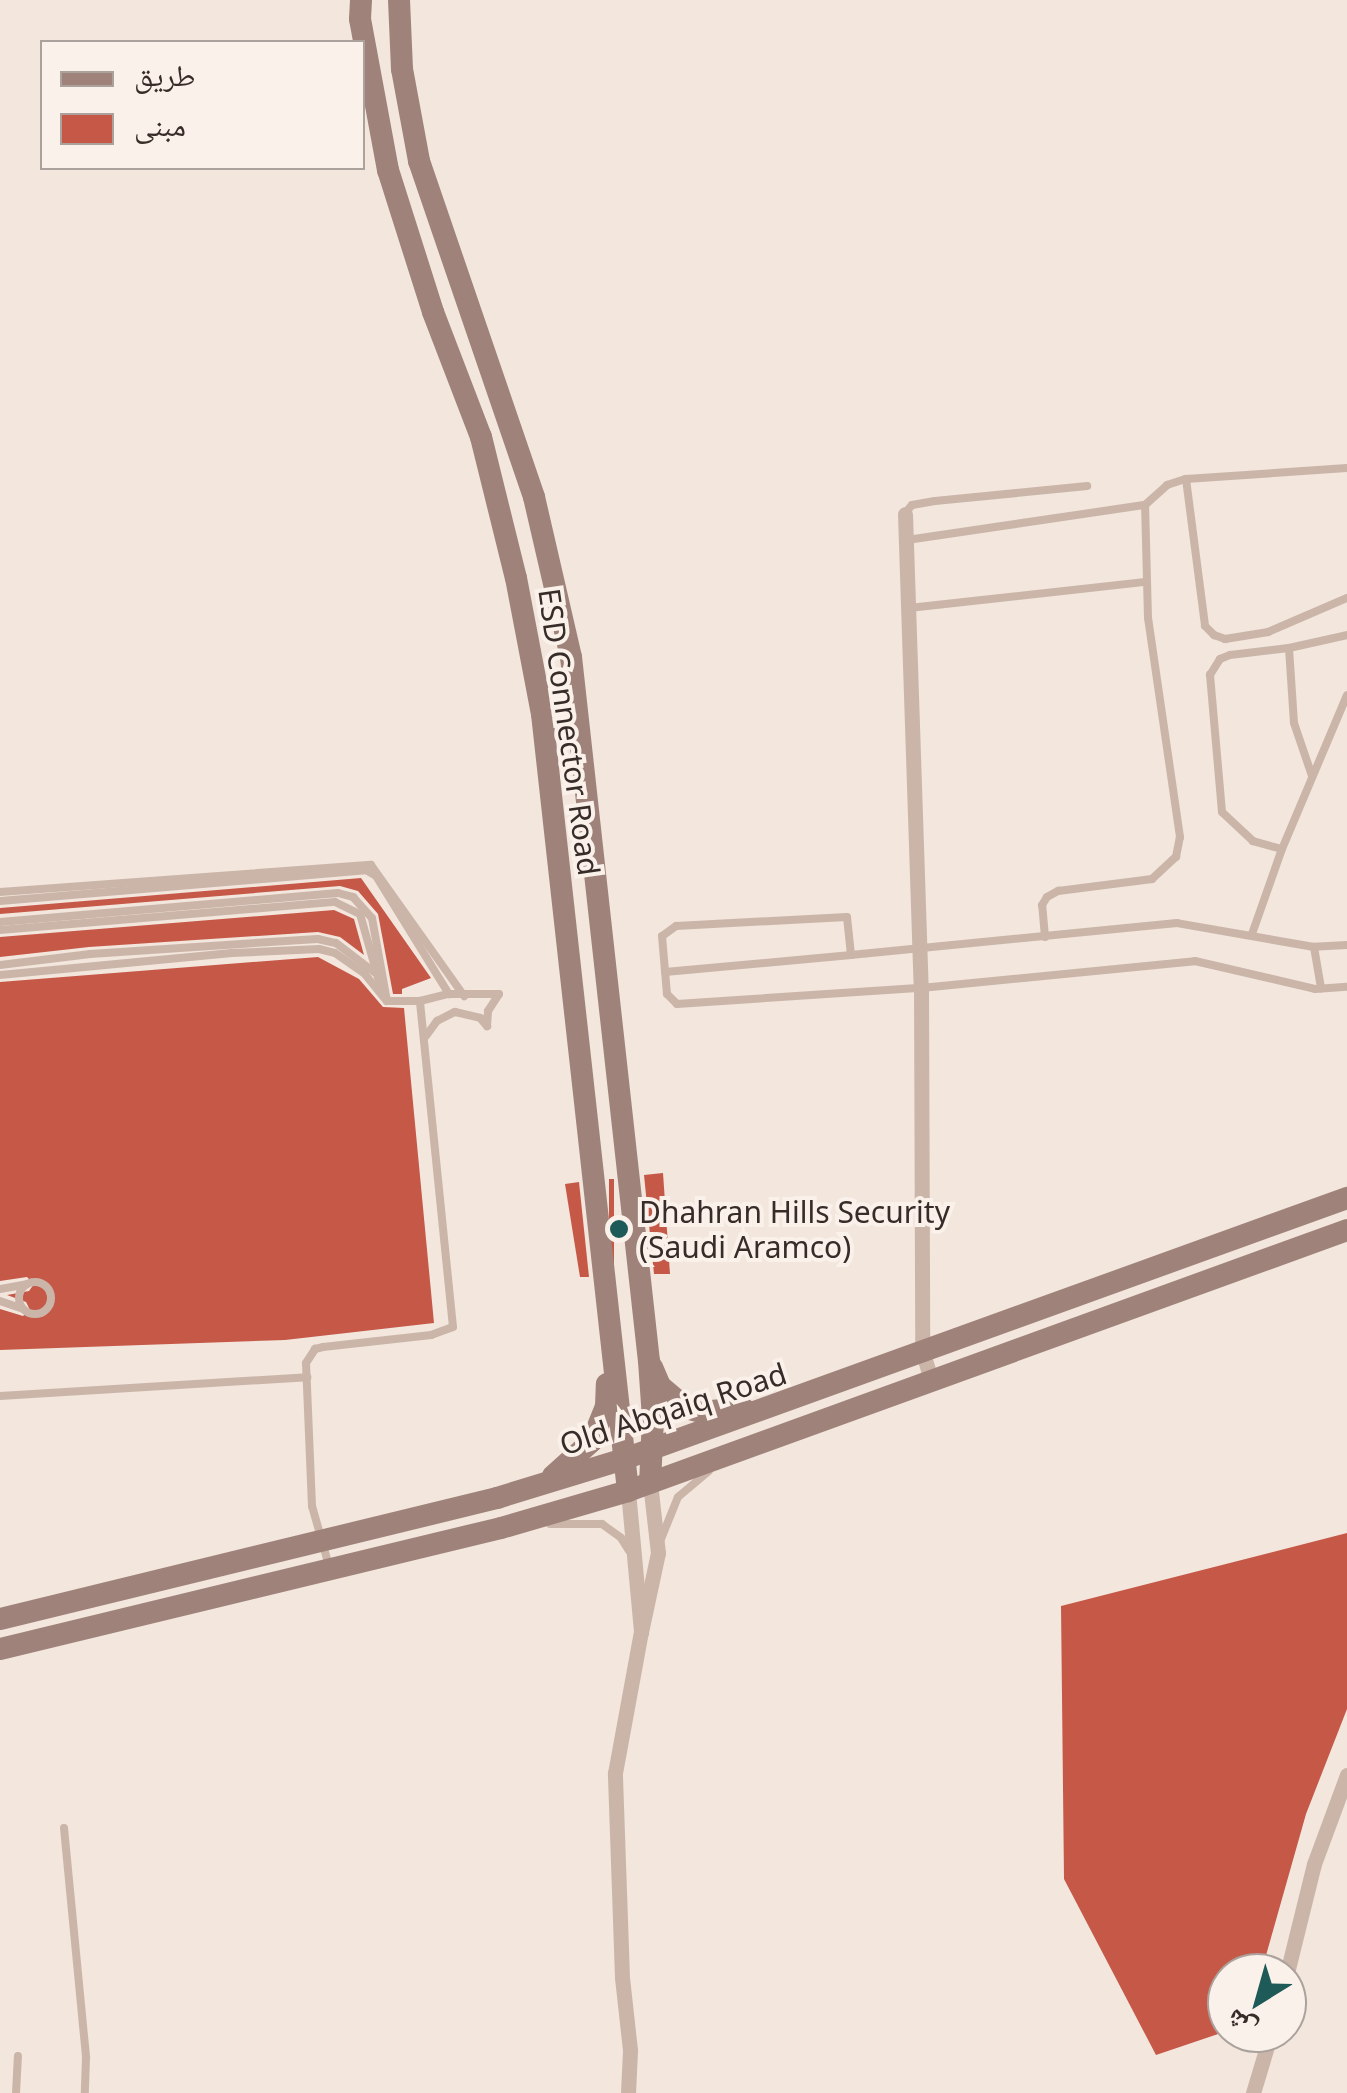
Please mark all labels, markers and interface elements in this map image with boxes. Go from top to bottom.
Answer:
legend [40,40,365,170]
text: طريق [134,54,195,95]
text: مبنى [134,104,186,145]
street label: ESD Connector Road [531,586,607,878]
place label: Dhahran Hills Security (Saudi Aramco) [639,1194,950,1264]
marker: Dhahran Hills Security (Saudi Aramco) [608,1218,630,1240]
street label: Old Abqaiq Road [555,1355,791,1463]
north arrow [1207,1953,1307,2053]
text: ش [1217,2001,1263,2049]

